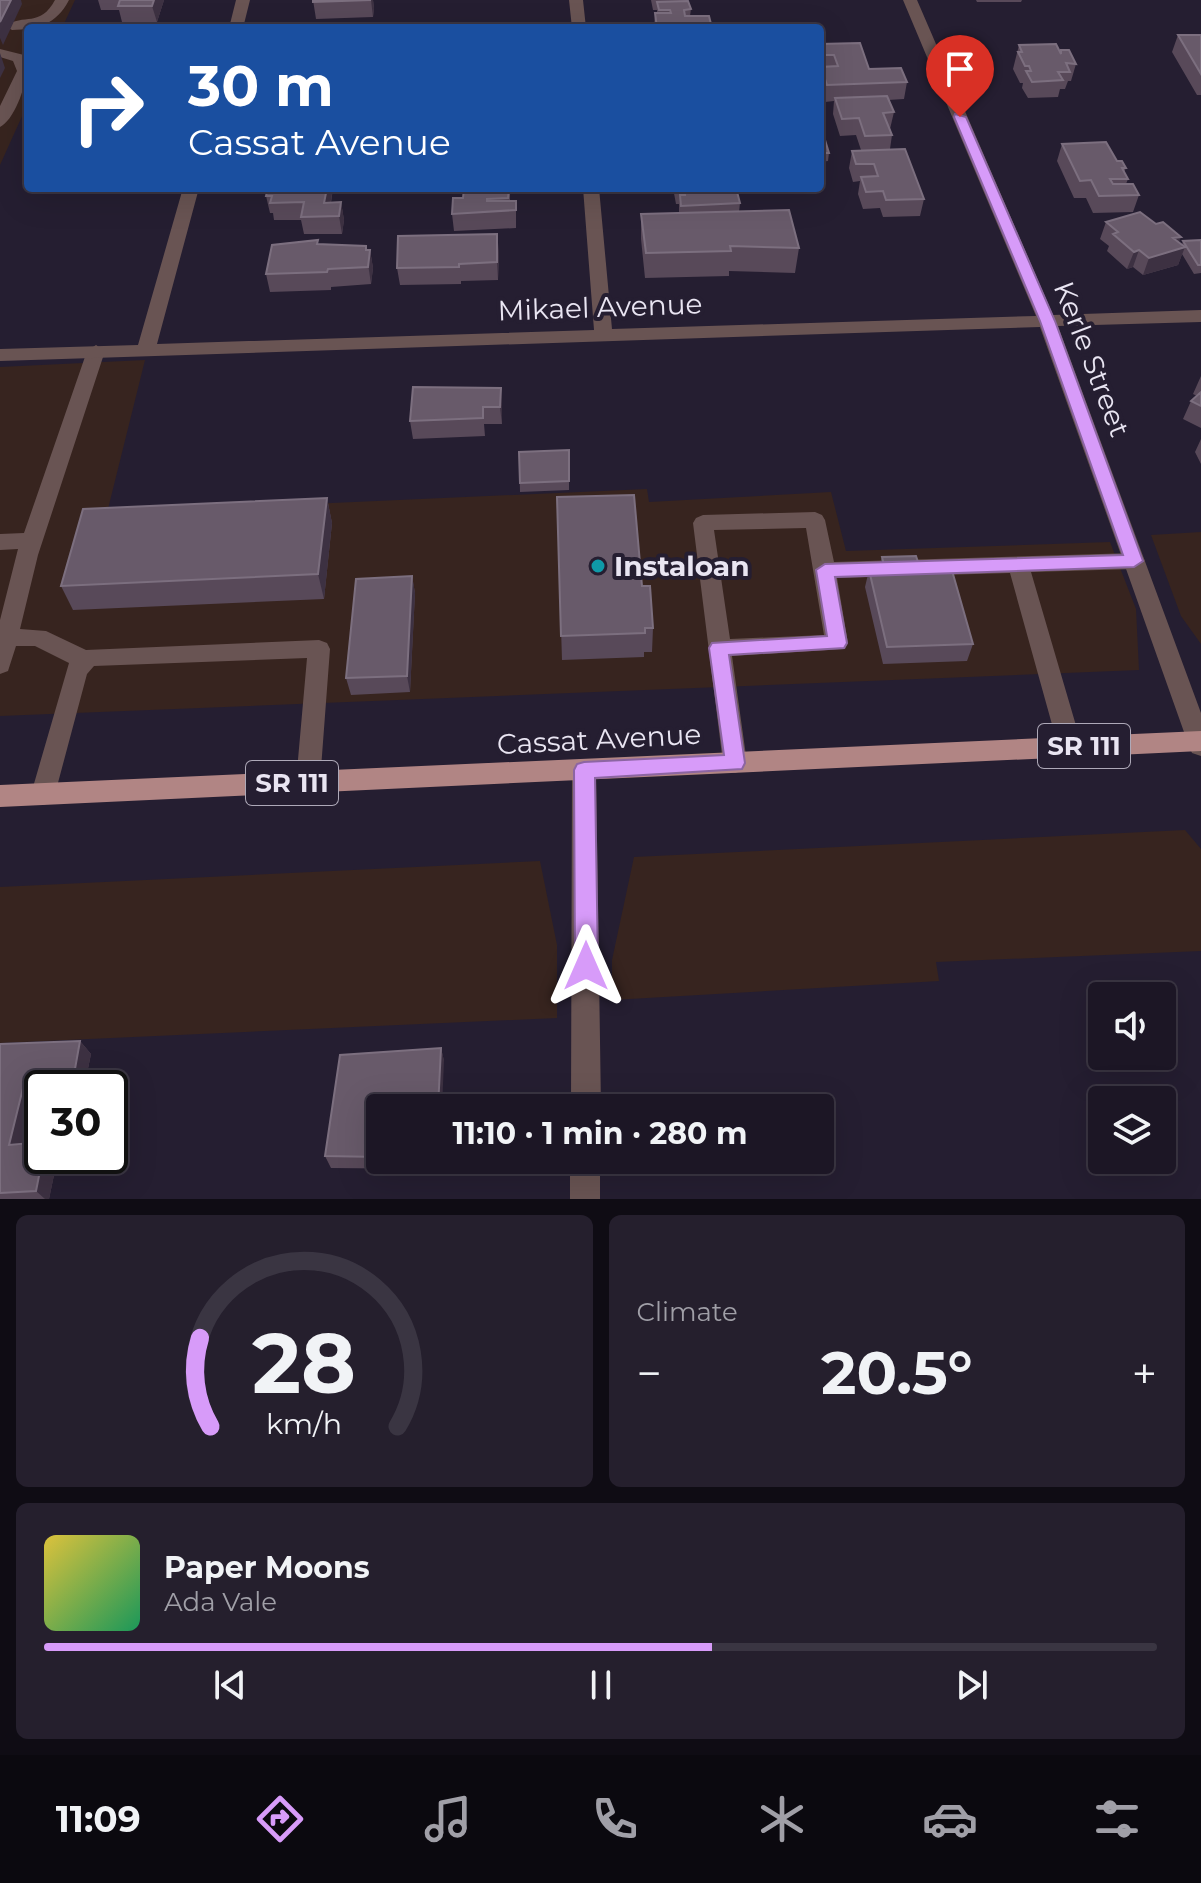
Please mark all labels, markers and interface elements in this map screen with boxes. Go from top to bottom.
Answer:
pin [926,35,994,117]
icon: arrive [938,47,982,91]
text: 30 m [188,52,334,120]
icon: right [56,56,160,160]
text: Cassat Avenue [188,120,451,164]
street label: Kerle Street [1047,277,1137,441]
street label: Mikael Avenue [497,286,703,328]
place label: Instaloan [614,549,750,583]
marker: Instaloan [589,557,607,575]
street label: Cassat Avenue [496,717,702,761]
road number: SR 111 [1038,724,1130,768]
road number: SR 111 [246,761,338,805]
position arrow [544,924,628,1008]
map controls [1088,982,1176,1174]
button: sound [1088,982,1176,1070]
speed limit sign: 30 [24,1070,128,1174]
button: layers [1088,1086,1176,1174]
text: 11:10 · 1 min · 280 m [453,1115,747,1152]
text: Climate [637,1296,738,1328]
text: 28 [252,1312,356,1414]
text: 20.5° [821,1336,972,1409]
text: − [637,1346,662,1400]
text: + [1132,1346,1157,1400]
text: km/h [266,1406,342,1441]
text: Paper Moons [164,1549,370,1586]
text: Ada Vale [164,1586,277,1618]
icon: previous [208,1663,252,1707]
icon: pause [579,1663,623,1707]
icon: next [950,1663,994,1707]
icon: directions [252,1791,308,1847]
icon: music [420,1791,476,1847]
icon: phone [587,1791,643,1847]
icon: climate [754,1791,810,1847]
icon: car [922,1791,978,1847]
icon: filters [1089,1791,1145,1847]
text: 11:09 [56,1797,141,1841]

